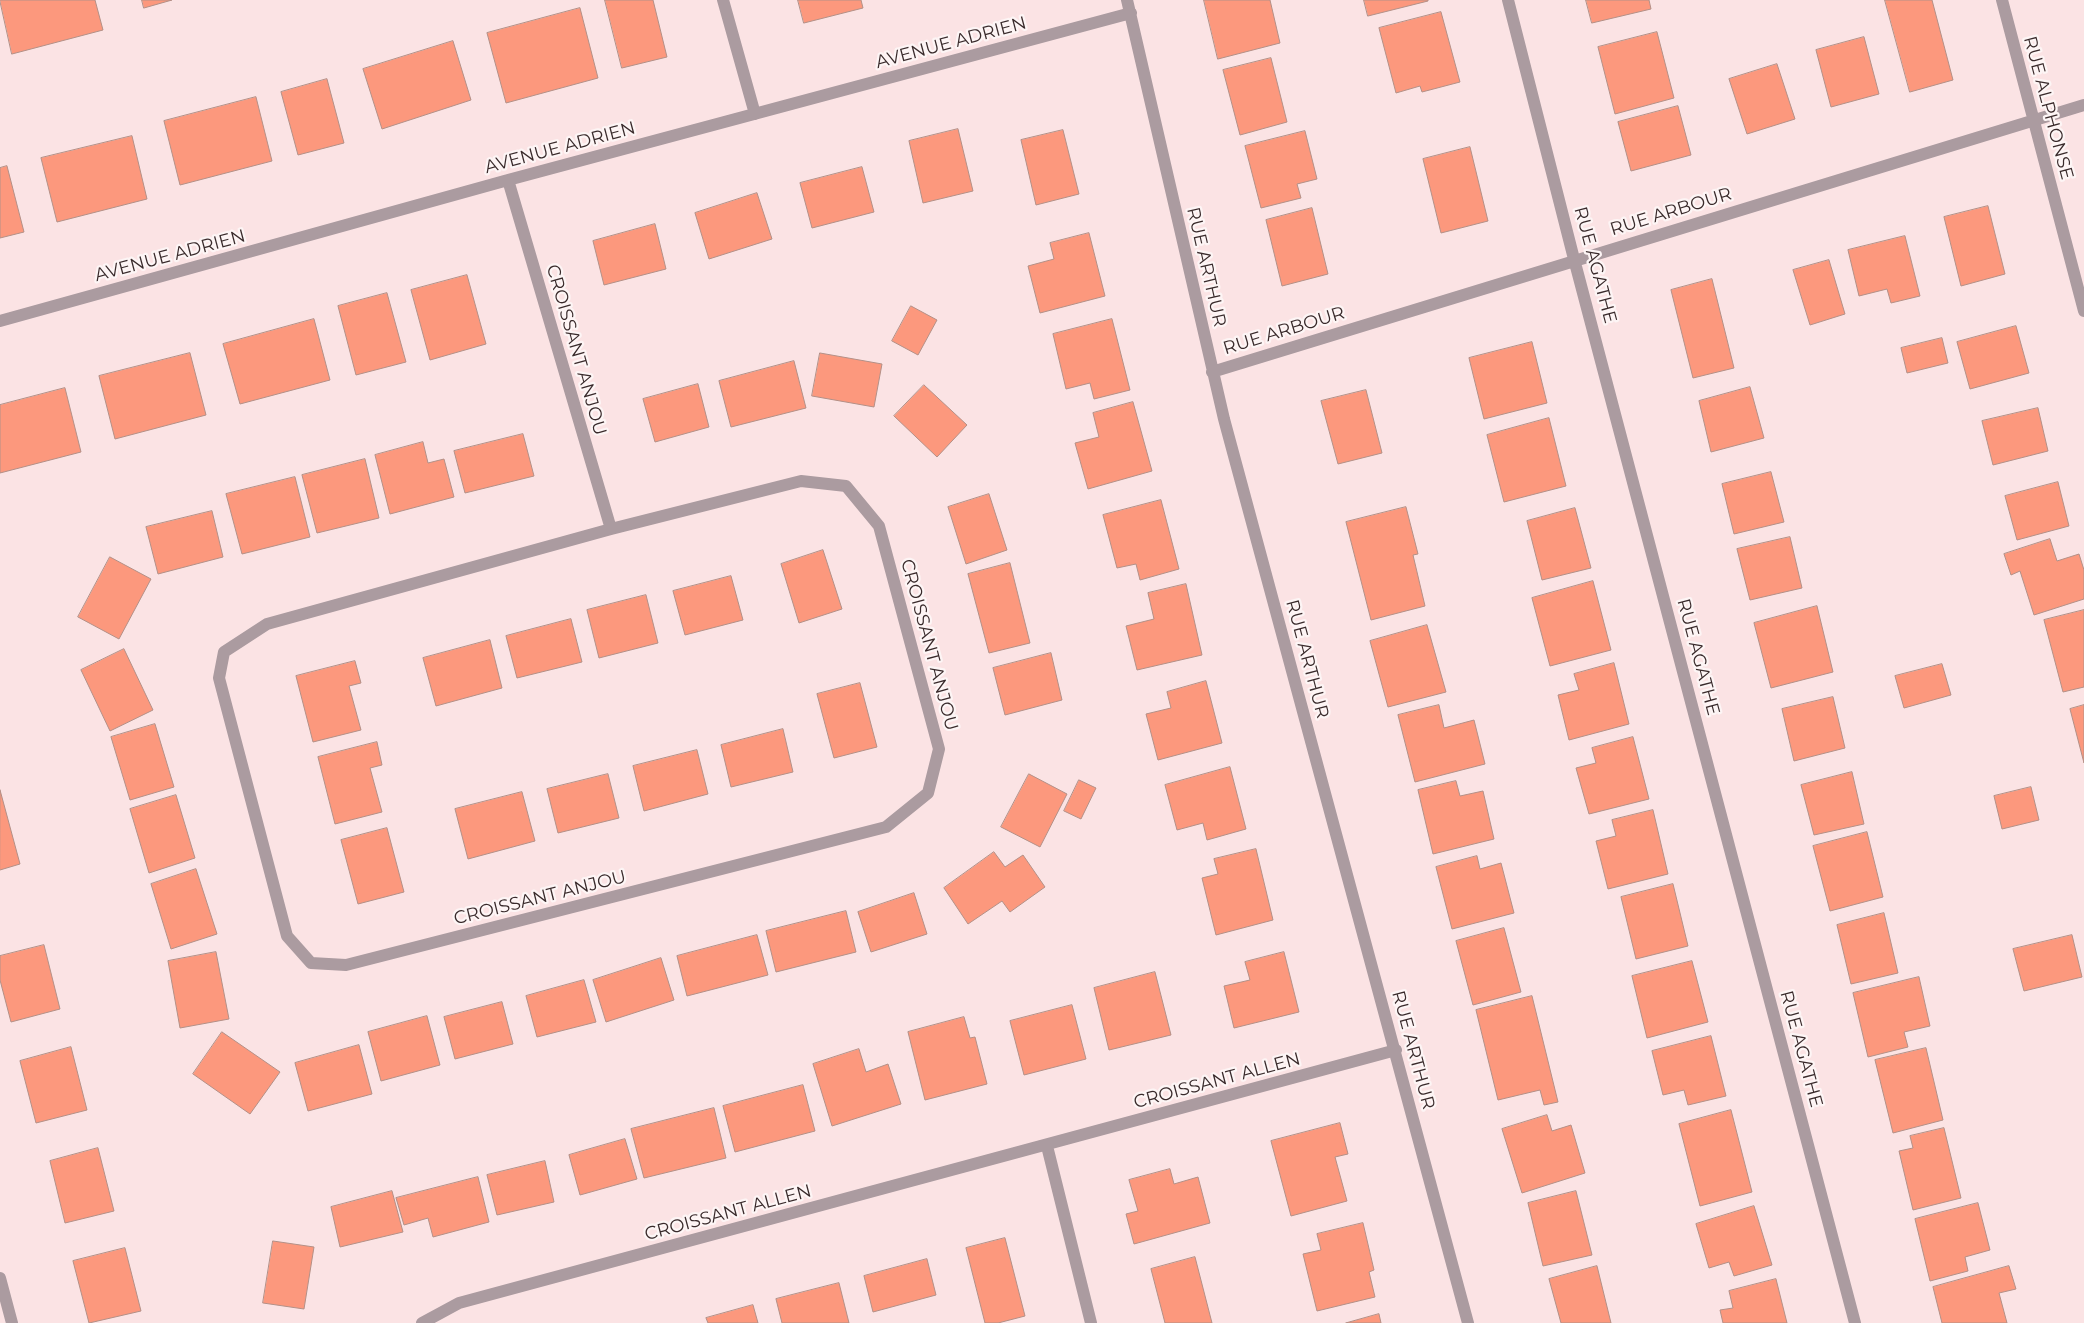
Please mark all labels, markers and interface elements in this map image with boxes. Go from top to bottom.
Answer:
street label: AVENUE ADRIEN [873,12,1029,74]
street label: RUE ALPHONSE [2018,34,2078,182]
street label: AVENUE ADRIEN [482,117,638,179]
street label: RUE ARBOUR [1608,183,1734,241]
street label: RUE AGATHE [1569,204,1621,326]
street label: RUE ARTHUR [1182,205,1230,329]
street label: AVENUE ADRIEN [92,225,248,287]
street label: CROISSANT ANJOU [541,262,611,438]
street label: RUE ARBOUR [1221,302,1347,360]
street label: CROISSANT ANJOU [896,557,962,733]
street label: RUE AGATHE [1672,596,1724,718]
street label: RUE ARTHUR [1281,597,1333,721]
street label: CROISSANT ANJOU [452,866,628,930]
street label: RUE ARTHUR [1387,988,1439,1112]
street label: RUE AGATHE [1775,988,1827,1110]
street label: CROISSANT ALLEN [1131,1048,1303,1114]
street label: CROISSANT ALLEN [642,1180,814,1246]

